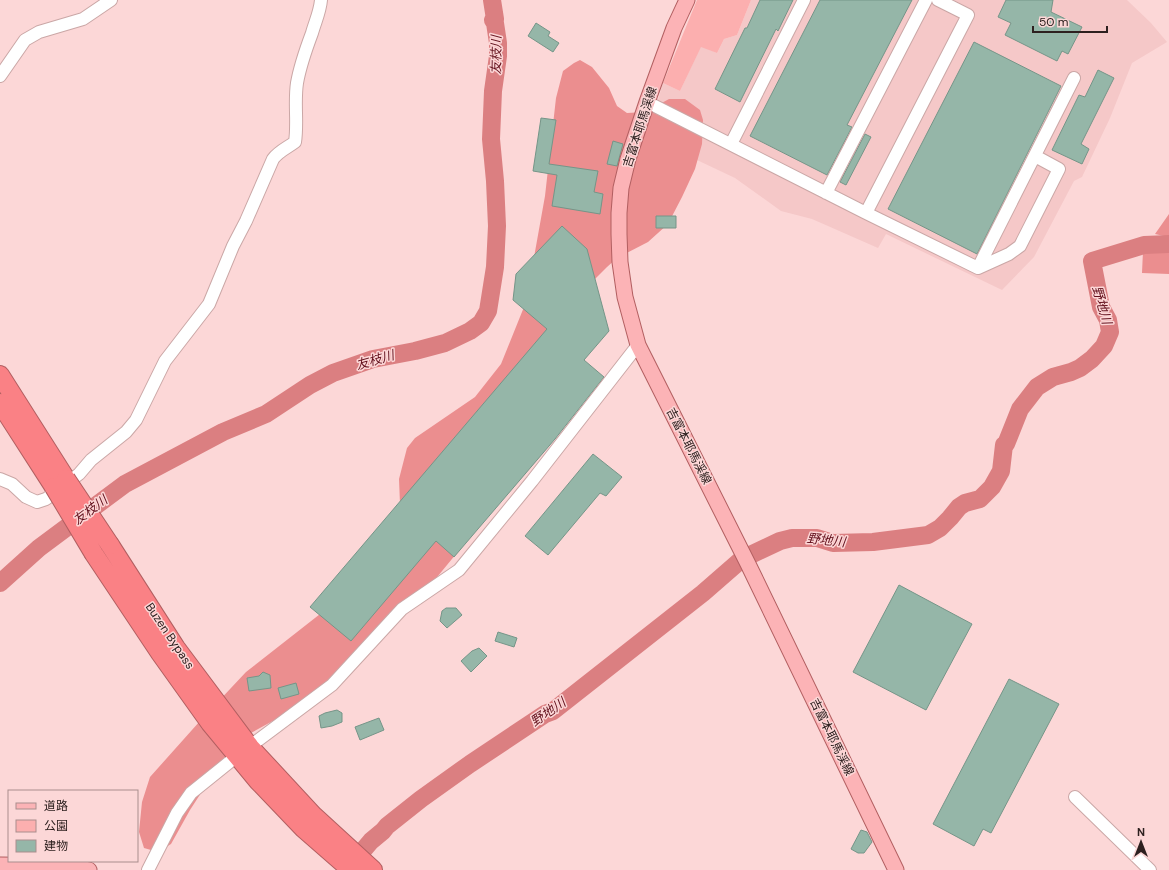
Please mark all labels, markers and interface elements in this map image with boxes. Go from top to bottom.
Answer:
scale bar [1033,8,1107,34]
text: 50 m [1039,14,1068,30]
water label: 友枝川 [487,33,505,75]
street label: 吉富本耶馬渓線 [619,85,661,169]
water label: 野地川 [1088,284,1116,328]
water label: 友枝川 [354,346,398,374]
street label: 吉富本耶馬渓線 [663,405,715,487]
water label: 友枝川 [69,490,112,529]
water label: 野地川 [806,530,848,551]
street label: Buzen Bypass [142,600,198,672]
water label: 野地川 [527,693,570,730]
street label: 吉富本耶馬渓線 [806,696,858,778]
legend [8,790,138,862]
text: 道路 [44,798,68,814]
text: 公園 [44,818,68,834]
north arrow [1121,822,1161,862]
text: N [1137,825,1145,839]
text: 建物 [44,838,68,854]

